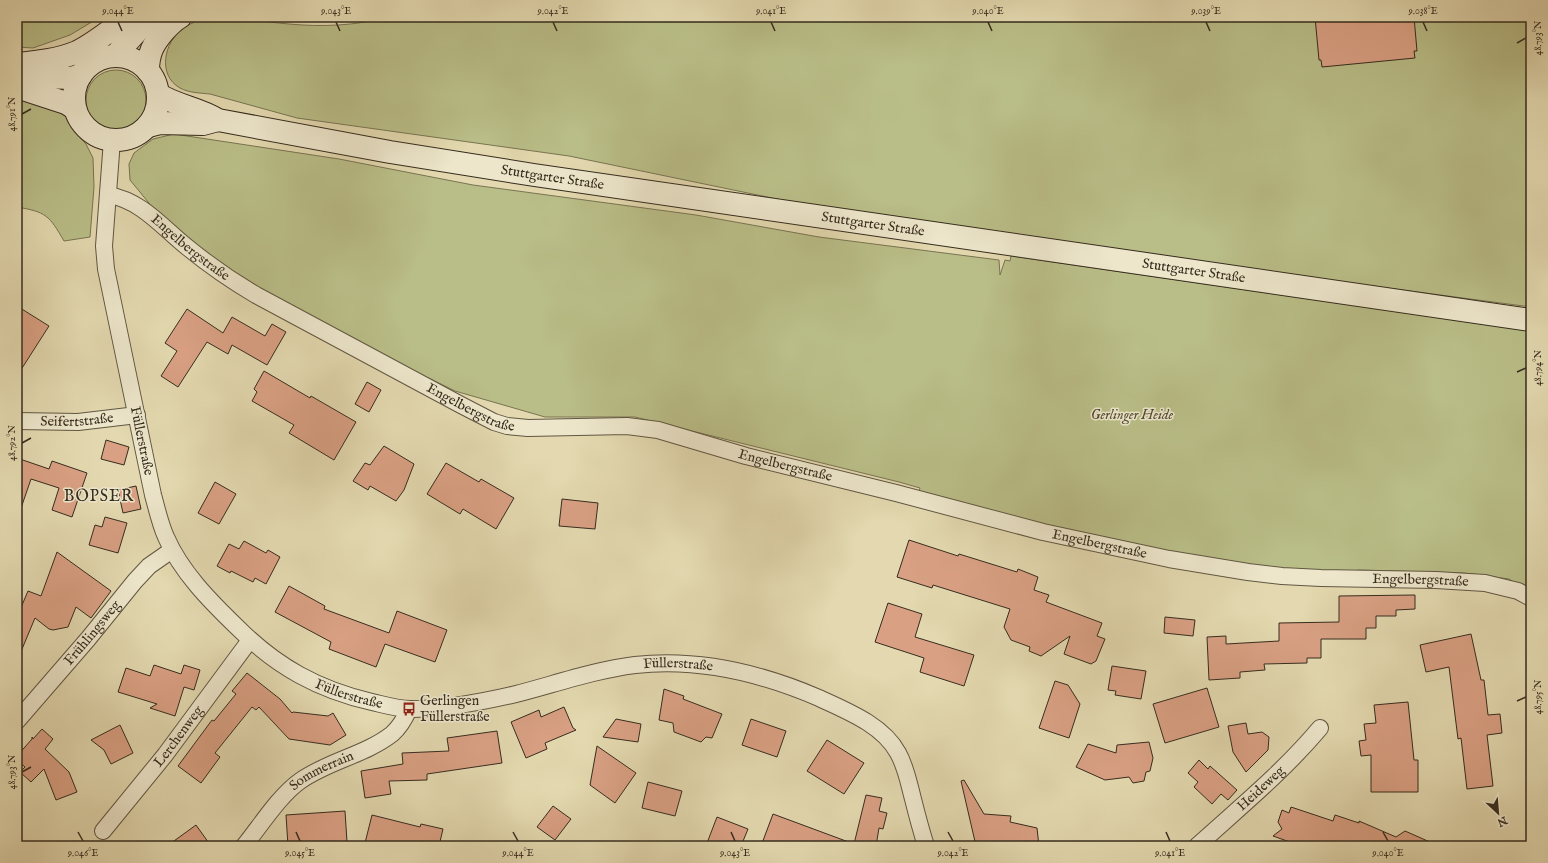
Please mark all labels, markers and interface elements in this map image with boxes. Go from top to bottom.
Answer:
text: 9.044°E [101,5,134,18]
text: 9.043°E [320,5,351,18]
text: 9.042°E [536,5,569,18]
text: 9.041°E [755,5,786,18]
text: 9.040°E [971,5,1004,18]
text: 9.039°E [1190,5,1221,18]
text: 9.038°E [1407,5,1438,18]
text: 48.793°N [1532,20,1545,56]
text: 48.791°N [6,96,19,132]
street label: Stuttgarter Straße [500,161,606,194]
street label: Stuttgarter Straße [820,208,926,241]
street label: Engelbergstraße [147,210,234,285]
street label: Stuttgarter Straße [1141,255,1247,287]
text: 48.794°N [1532,350,1545,386]
street label: Engelbergstraße [423,379,516,436]
street label: Füllerstraße [126,405,158,478]
park label: Gerlinger Heide [1091,406,1174,425]
street label: Seifertstraße [40,409,115,431]
text: 48.792°N [6,425,19,461]
street label: Engelbergstraße [736,445,835,486]
district label: BOPSER [64,487,134,507]
street label: Engelbergstraße [1051,525,1149,563]
street label: Engelbergstraße [1372,570,1470,591]
street label: Frühlingsweg [60,596,125,669]
street label: Füllerstraße [643,654,715,676]
street label: Füllerstraße [312,675,385,713]
text: 48.795°N [1532,679,1545,714]
place label: Gerlingen Füllerstraße [420,692,490,726]
bus stop icon: Gerlingen Füllerstraße [401,701,417,717]
street label: Lerchenweg [150,702,207,771]
street label: Sommerrain [285,747,357,795]
text: 48.793°N [6,754,19,790]
street label: Heideweg [1233,762,1289,815]
north arrow [1478,793,1518,833]
text: N [1494,812,1510,830]
text: 9.046°E [67,847,98,860]
text: 9.045°E [284,847,315,860]
text: 9.044°E [501,847,534,860]
text: 9.043°E [719,847,750,860]
text: 9.042°E [936,847,969,860]
text: 9.041°E [1154,847,1185,860]
text: 9.040°E [1371,847,1404,860]

